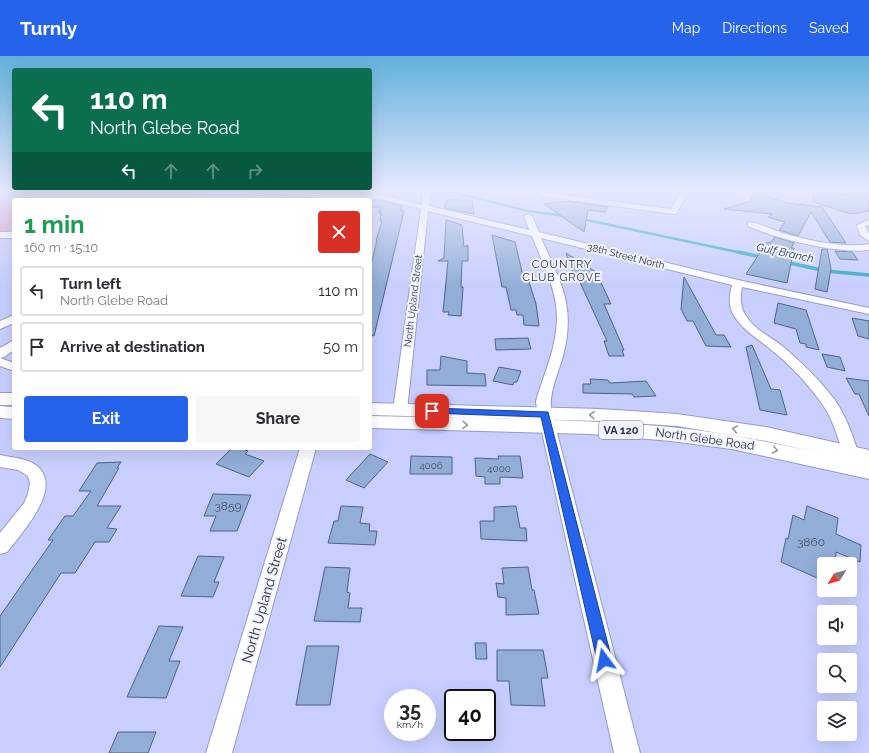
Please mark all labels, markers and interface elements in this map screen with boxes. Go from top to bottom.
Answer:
text: Turnly [20,17,77,39]
text: Map [672,20,700,36]
text: Directions [722,20,787,36]
text: Saved [809,20,849,36]
text: 110 m [90,83,168,116]
icon: left [24,84,76,136]
text: North Glebe Road [90,117,240,138]
icon: left [118,160,140,182]
icon: ahead [160,160,182,182]
icon: ahead [202,160,224,182]
icon: right [244,160,266,182]
text: 1 min [24,210,85,239]
button: close [318,211,360,253]
text: 160 m · 15:10 [24,240,98,255]
street label: 38th Street North [586,241,666,271]
water label: Gulf Branch [755,241,815,265]
street label: North Upland Street [402,254,424,348]
district label: COUNTRY CLUB GROVE [522,258,602,284]
text: Turn left [60,275,121,293]
icon: left [26,280,48,302]
text: 110 m [318,282,358,300]
text: North Glebe Road [60,293,168,308]
icon: arrive [26,336,48,358]
text: Arrive at destination [60,338,205,356]
text: 50 m [323,338,358,356]
pin [415,394,449,428]
button: Exit [24,396,188,442]
button: Share [196,396,360,442]
icon: arrive [421,400,443,422]
one-way arrow [589,411,595,419]
one-way arrow [462,421,468,429]
road number: VA 120 [599,421,643,439]
street label: North Glebe Road [655,425,755,453]
one-way arrow [732,425,738,434]
one-way arrow [772,446,778,454]
house number: 4006 [419,460,443,471]
house number: 4000 [487,463,511,474]
house number: 3859 [214,499,242,513]
street label: North Upland Street [238,535,290,665]
house number: 3860 [797,535,825,549]
north arrow [817,557,857,597]
map controls [817,557,857,741]
button: sound [817,605,857,645]
position arrow [583,639,625,681]
button: search [817,653,857,693]
speed limit sign: 40 [444,689,496,741]
text: 35 [399,698,421,722]
button: layers [817,701,857,741]
text: km/h [397,719,423,730]

